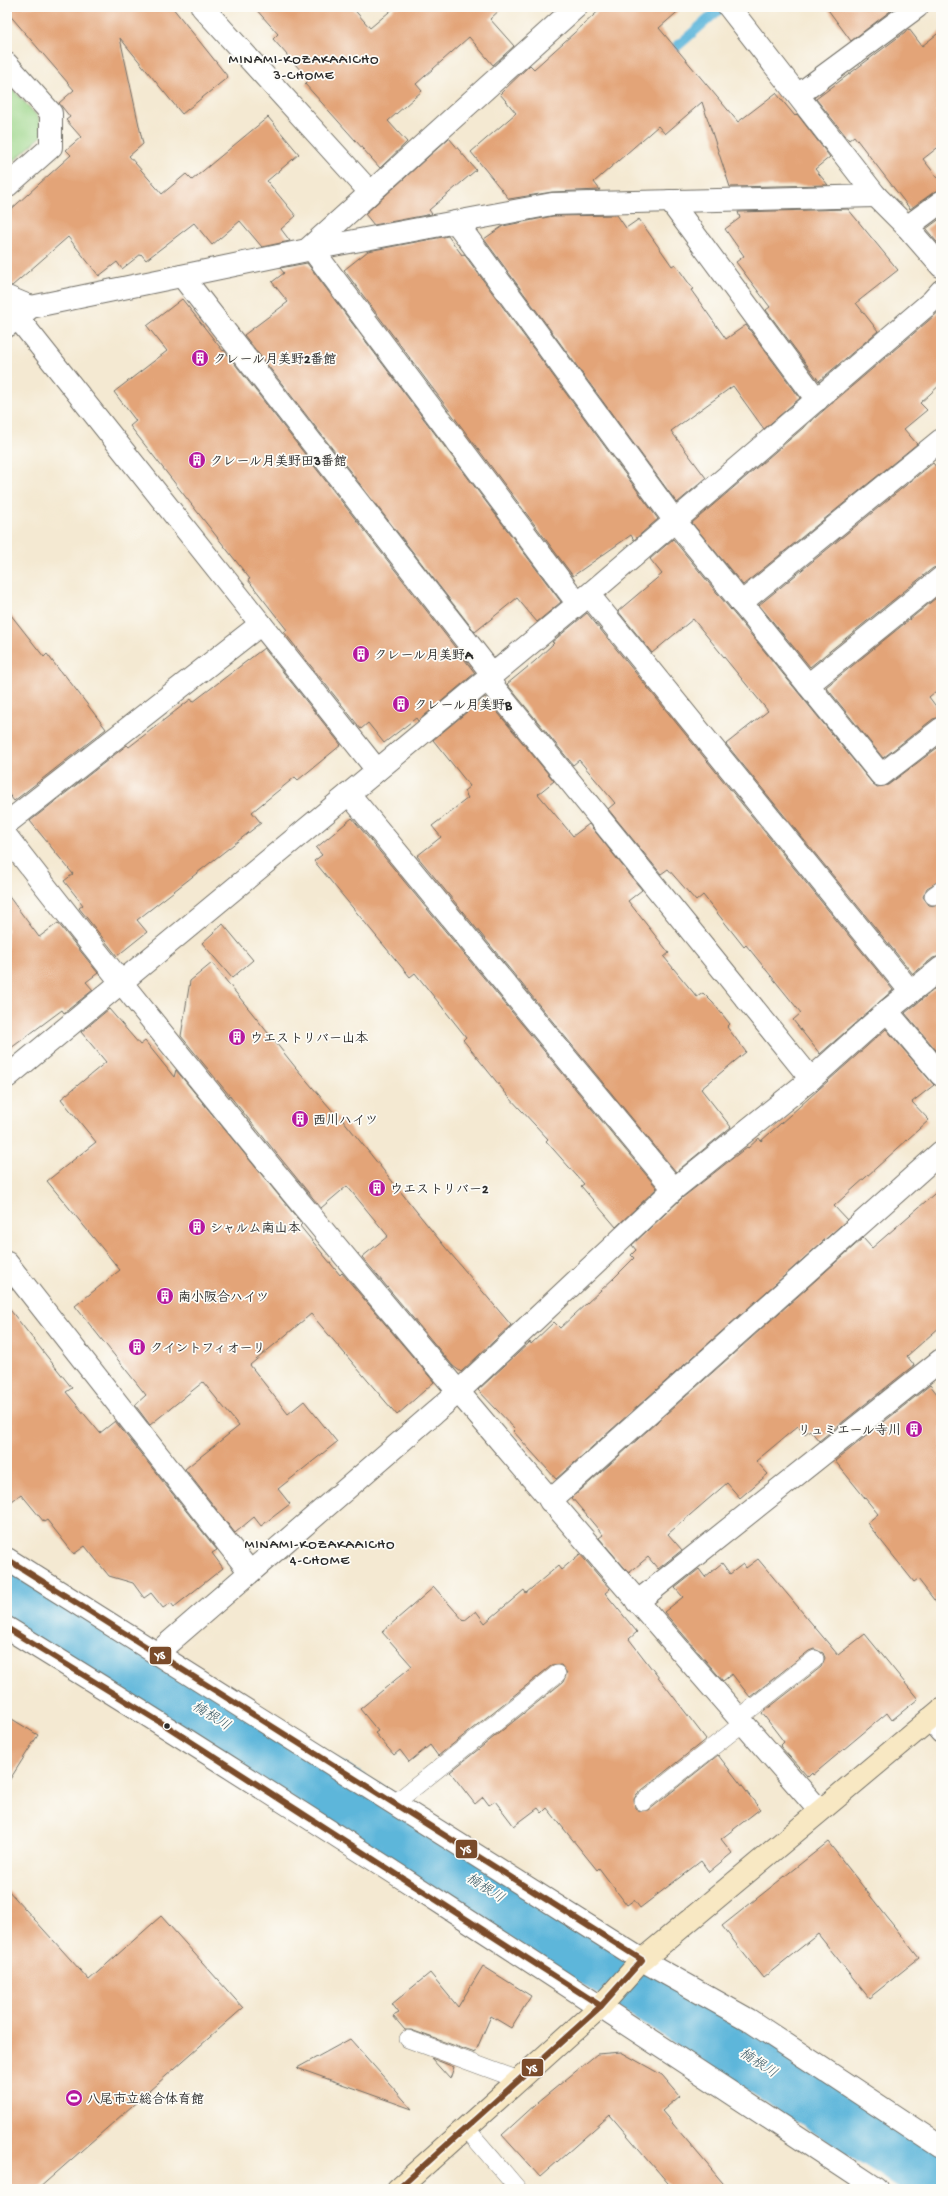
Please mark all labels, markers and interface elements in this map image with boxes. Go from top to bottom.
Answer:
district label: MINAMI-KOZAKAAICHO 3-CHOME [229,52,380,85]
building icon: クレール月美野2番館 [190,348,210,368]
place label: クレール月美野2番館 [213,352,336,368]
building icon: クレール月美野田3番館 [187,450,207,470]
place label: クレール月美野田3番館 [210,454,347,470]
building icon: クレール月美野A [351,644,371,664]
place label: クレール月美野A [374,648,474,664]
building icon: クレール月美野B [391,694,411,714]
place label: クレール月美野B [414,698,513,714]
building icon: ウエストリバー山本 [227,1027,247,1047]
place label: ウエストリバー山本 [250,1031,369,1047]
building icon: 西川ハイツ [290,1109,310,1129]
place label: 西川ハイツ [313,1113,378,1129]
building icon: ウエストリバー2 [367,1178,387,1198]
place label: ウエストリバー2 [390,1183,489,1198]
building icon: シャルム南山本 [187,1217,207,1237]
place label: シャルム南山本 [210,1221,301,1237]
building icon: 南小阪合ハイツ [155,1286,175,1306]
place label: 南小阪合ハイツ [178,1290,269,1306]
building icon: クイントフィオーリ [127,1337,147,1357]
place label: クイントフィオーリ [150,1342,266,1357]
building icon: リュミエール寺川 [904,1419,924,1439]
place label: リュミエール寺川 [798,1423,901,1439]
district label: MINAMI-KOZAKAAICHO 4-CHOME [245,1537,396,1570]
line badge: YS [149,1646,172,1665]
text: YS [153,1651,166,1663]
water label: 楠根川 [188,1698,234,1735]
unlabelled marker [162,1721,172,1731]
line badge: YS [455,1839,478,1859]
text: YS [459,1845,472,1857]
water label: 楠根川 [462,1870,507,1908]
water label: 楠根川 [735,2045,780,2083]
line badge: YS [521,2058,544,2077]
text: YS [525,2064,538,2076]
sports icon: 八尾市立総合体育館 [64,2088,84,2108]
place label: 八尾市立総合体育館 [87,2092,204,2108]

